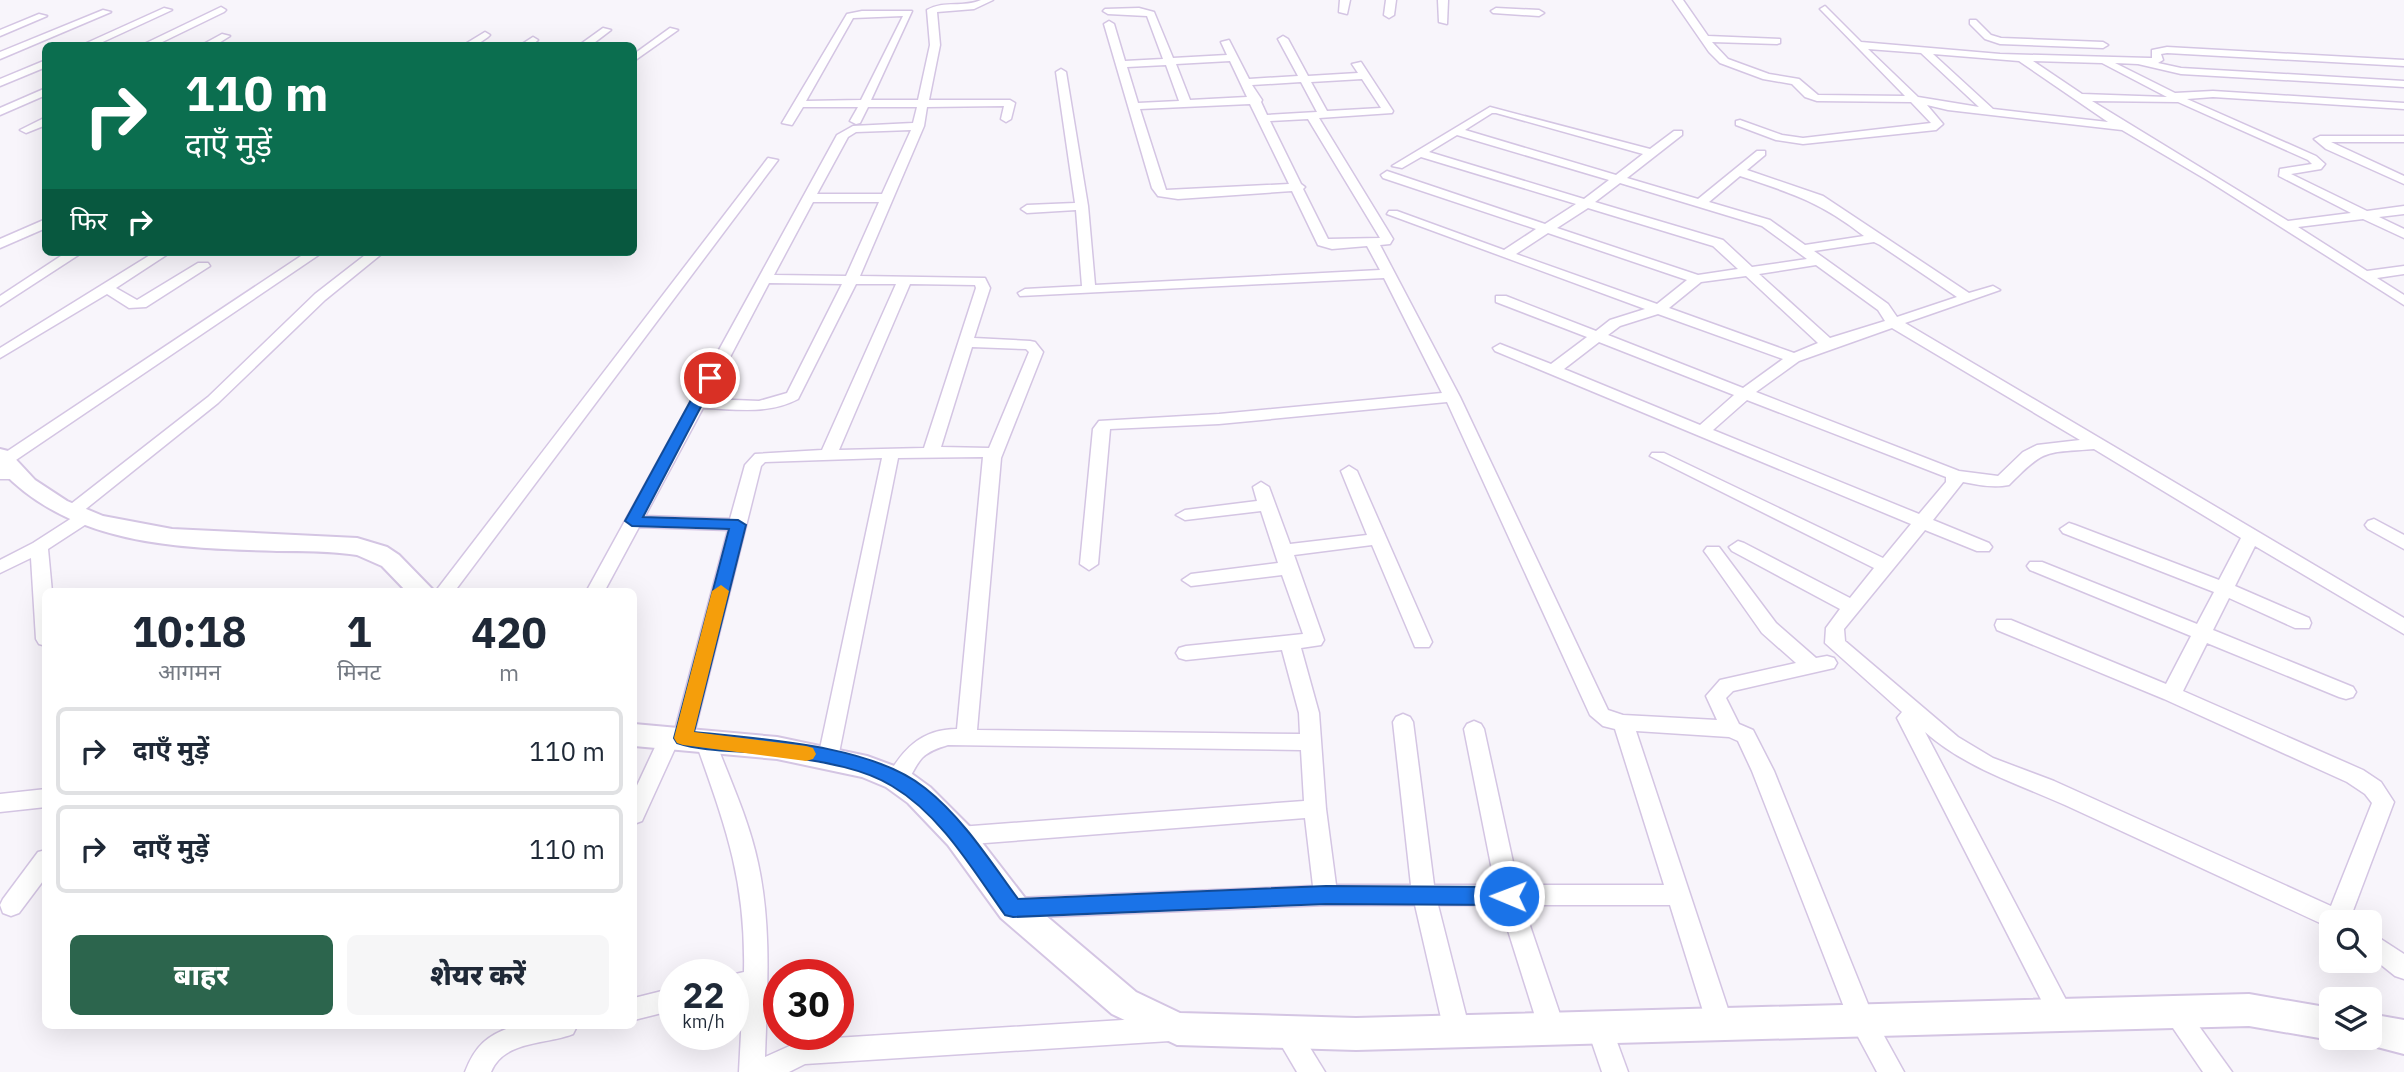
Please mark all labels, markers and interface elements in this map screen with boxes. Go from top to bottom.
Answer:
text: 110 m [185,61,329,124]
icon: right [70,70,161,161]
text: दाएँ मुड़ें [185,123,272,165]
text: फिर [70,203,107,237]
icon: right [121,203,159,241]
pin [680,348,740,408]
icon: arrive [691,359,729,397]
text: 10:18 [132,604,247,659]
text: 1 [346,604,372,659]
text: 420 [471,605,547,660]
text: आगमन [158,656,221,686]
text: मिनट [337,656,381,686]
text: m [499,657,519,687]
icon: right [74,732,112,770]
text: दाएँ मुड़ें [133,732,209,766]
text: 110 m [529,734,605,768]
icon: right [74,830,112,868]
text: दाएँ मुड़ें [133,830,209,864]
text: 110 m [529,832,605,866]
position arrow [1472,859,1546,933]
map controls [2319,910,2382,1050]
button: search [2319,910,2382,973]
button: बाहर [70,935,333,1015]
button: शेयर करें [347,935,609,1015]
speed limit sign: 30 [763,959,854,1050]
text: 22 [682,972,725,1018]
button: layers [2319,987,2382,1050]
text: km/h [682,1010,725,1033]

